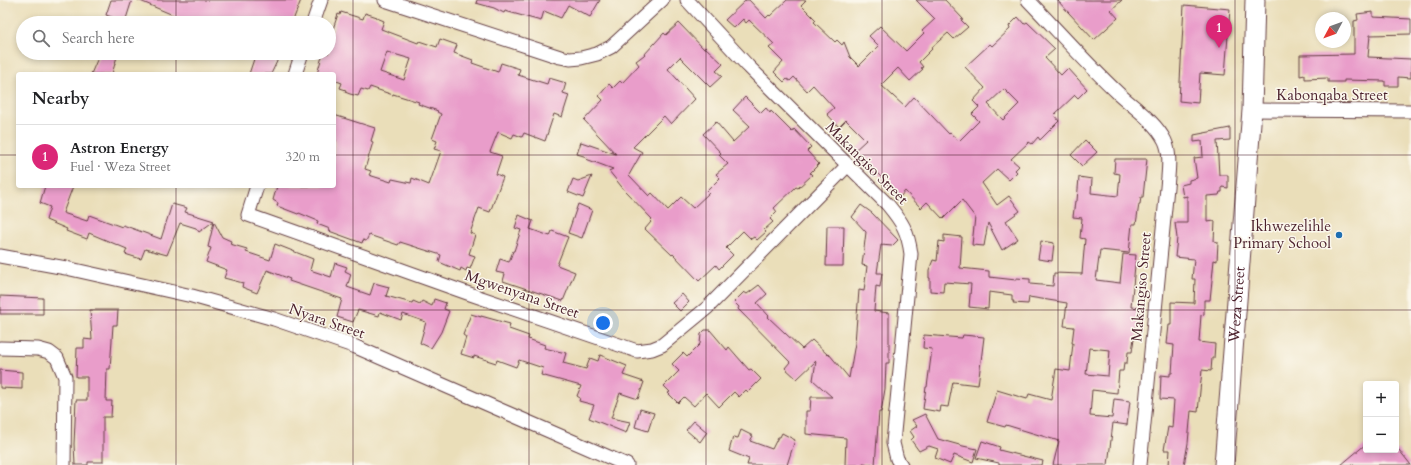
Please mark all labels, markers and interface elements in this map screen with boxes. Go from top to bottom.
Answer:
north arrow [1315,12,1351,48]
pin: 1 [1206,15,1232,48]
search box [16,16,336,60]
icon: search [30,27,52,49]
text: Search here [62,28,135,48]
street label: Kabonqaba Street [1276,85,1388,105]
text: Nearby [32,87,89,110]
street label: Makangiso Street [821,117,913,209]
text: Astron Energy [70,138,169,158]
text: 1 [42,148,48,166]
text: 320 m [286,148,320,166]
text: Fuel · Weza Street [70,158,171,176]
place label: Ikhwezelihle Primary School [1233,216,1331,253]
marker: Ikhwezelihle Primary School [1334,230,1344,240]
street label: Makangiso Street [1126,231,1156,342]
street label: Mgwenyana Street [462,265,582,323]
street label: Weza Street [1224,265,1250,345]
street label: Nyara Street [286,299,368,343]
your location [593,313,613,333]
map controls [1363,381,1399,453]
button: + [1363,381,1399,417]
button: − [1363,417,1399,453]

